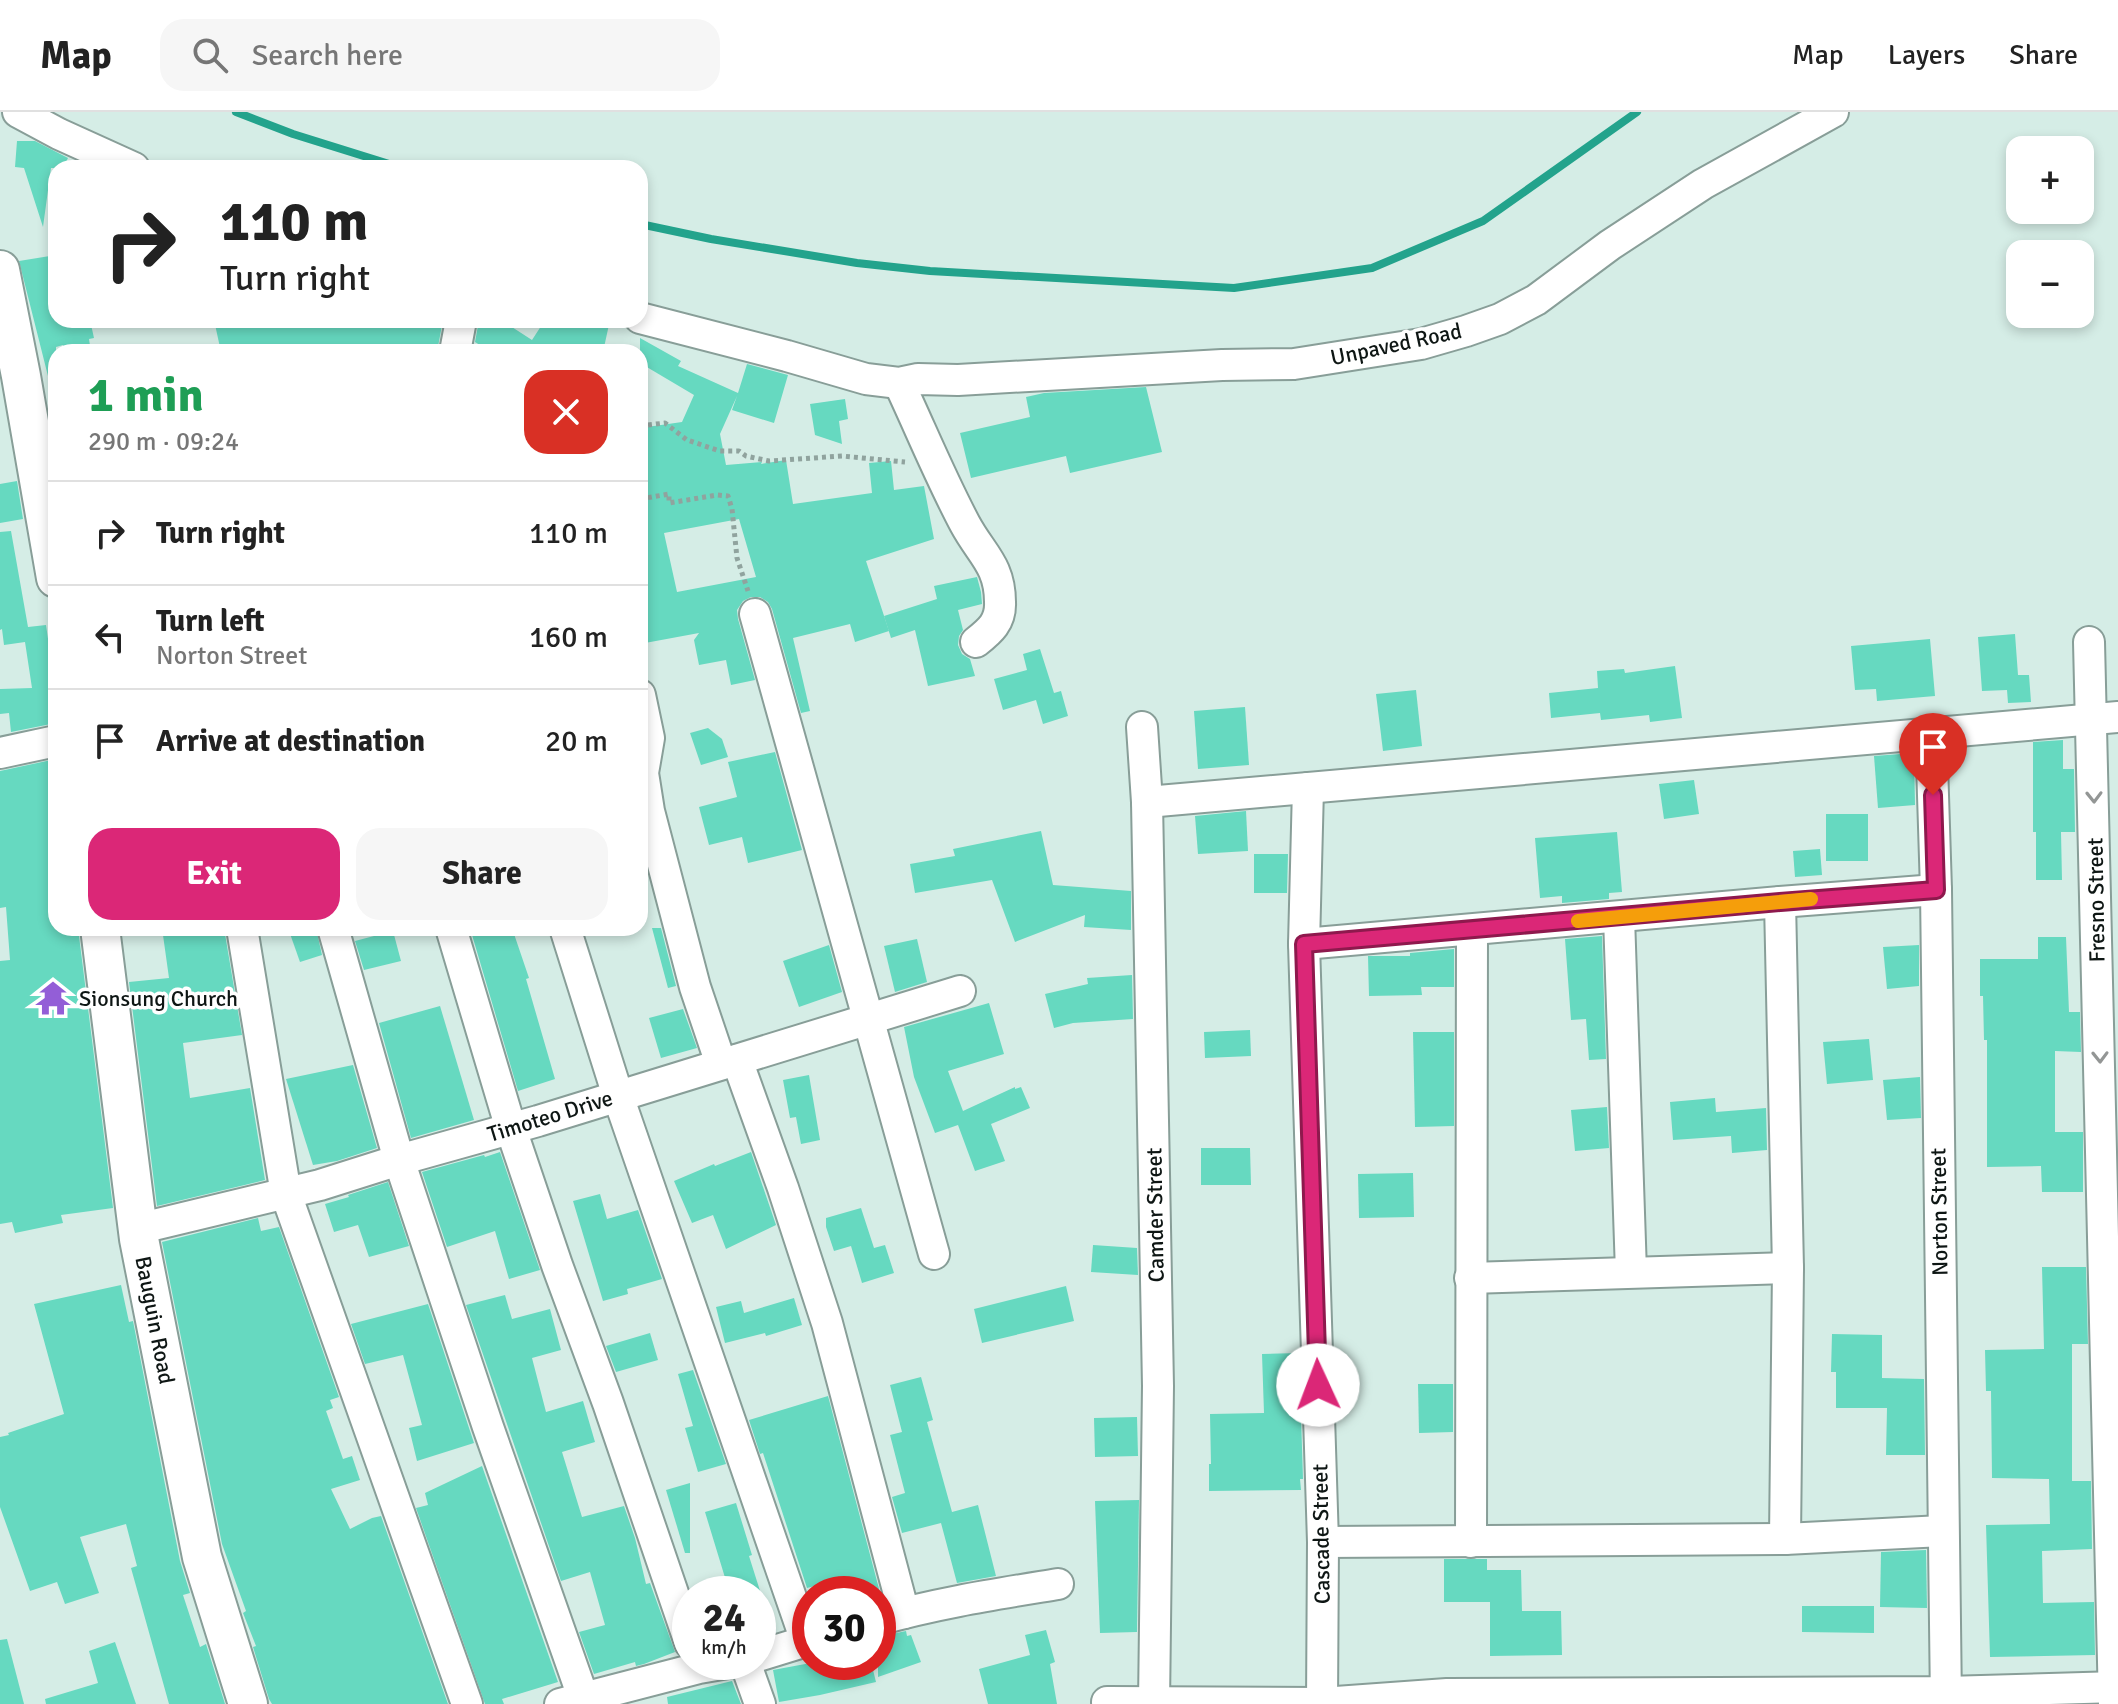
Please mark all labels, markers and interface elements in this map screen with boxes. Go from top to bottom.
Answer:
search box [160,19,720,91]
text: Map [40,32,112,79]
icon: search [188,33,232,77]
text: Search here [252,37,403,74]
text: Map [1792,38,1844,72]
text: Layers [1888,38,1965,72]
text: Share [2009,38,2078,72]
map controls [2006,136,2094,328]
button: + [2006,136,2094,224]
text: 110 m [220,187,368,256]
icon: right [88,192,192,296]
button: − [2006,240,2094,328]
text: Turn right [220,256,370,301]
street label: Unpaved Road [1328,317,1464,371]
text: 1 min [88,366,204,425]
button: close [524,370,608,454]
text: 290 m · 09:24 [88,426,239,458]
icon: right [88,511,132,555]
text: Turn right [156,515,285,552]
text: 110 m [529,515,608,552]
text: Turn left [156,603,265,640]
icon: left [88,615,132,659]
text: 160 m [529,619,608,656]
text: Norton Street [156,640,307,672]
pin [1899,713,1967,795]
icon: arrive [88,719,132,763]
text: Arrive at destination [156,723,425,760]
text: 20 m [545,723,608,760]
icon: arrive [1911,725,1955,769]
one-way arrow [2085,791,2103,804]
button: Exit [88,828,340,920]
button: Share [356,828,608,920]
street label: Fresno Street [2081,837,2111,963]
temple icon: Sionsung Church [34,979,72,1017]
place label: Sionsung Church [79,985,238,1012]
one-way arrow [2091,1051,2109,1064]
street label: Timoteo Drive [484,1084,616,1148]
street label: Camder Street [1140,1147,1170,1283]
street label: Norton Street [1924,1147,1954,1276]
street label: Bauguin Road [129,1254,181,1386]
position arrow [1276,1343,1360,1427]
street label: Cascade Street [1306,1463,1336,1604]
speed limit sign: 30 [792,1576,896,1680]
text: 24 [702,1593,746,1643]
text: km/h [701,1635,747,1660]

